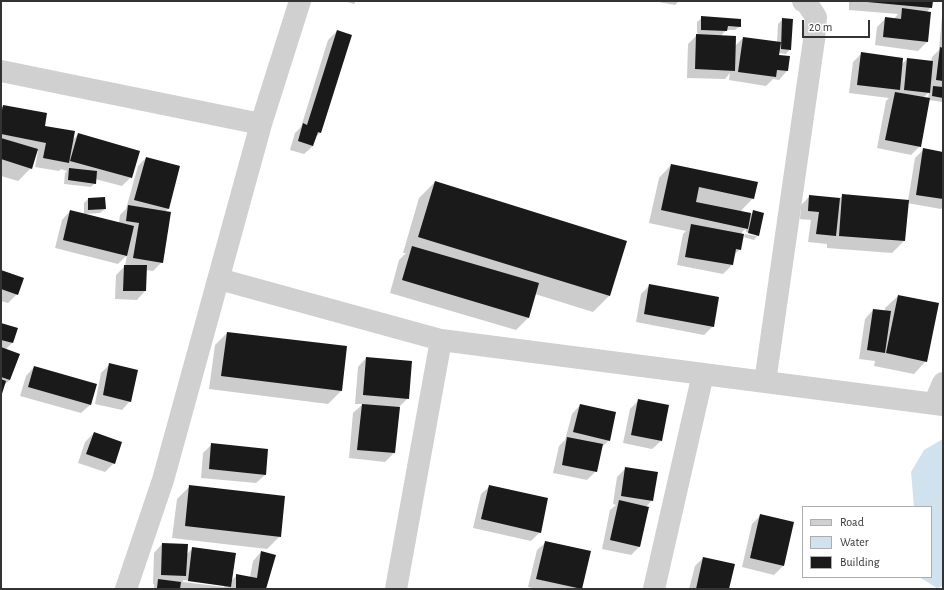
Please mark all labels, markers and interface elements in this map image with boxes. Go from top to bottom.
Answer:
scale bar [804,12,872,38]
text: 20 m [809,21,832,33]
legend [802,506,932,578]
text: Road [840,516,864,528]
text: Water [840,536,869,548]
text: Building [840,556,880,568]

